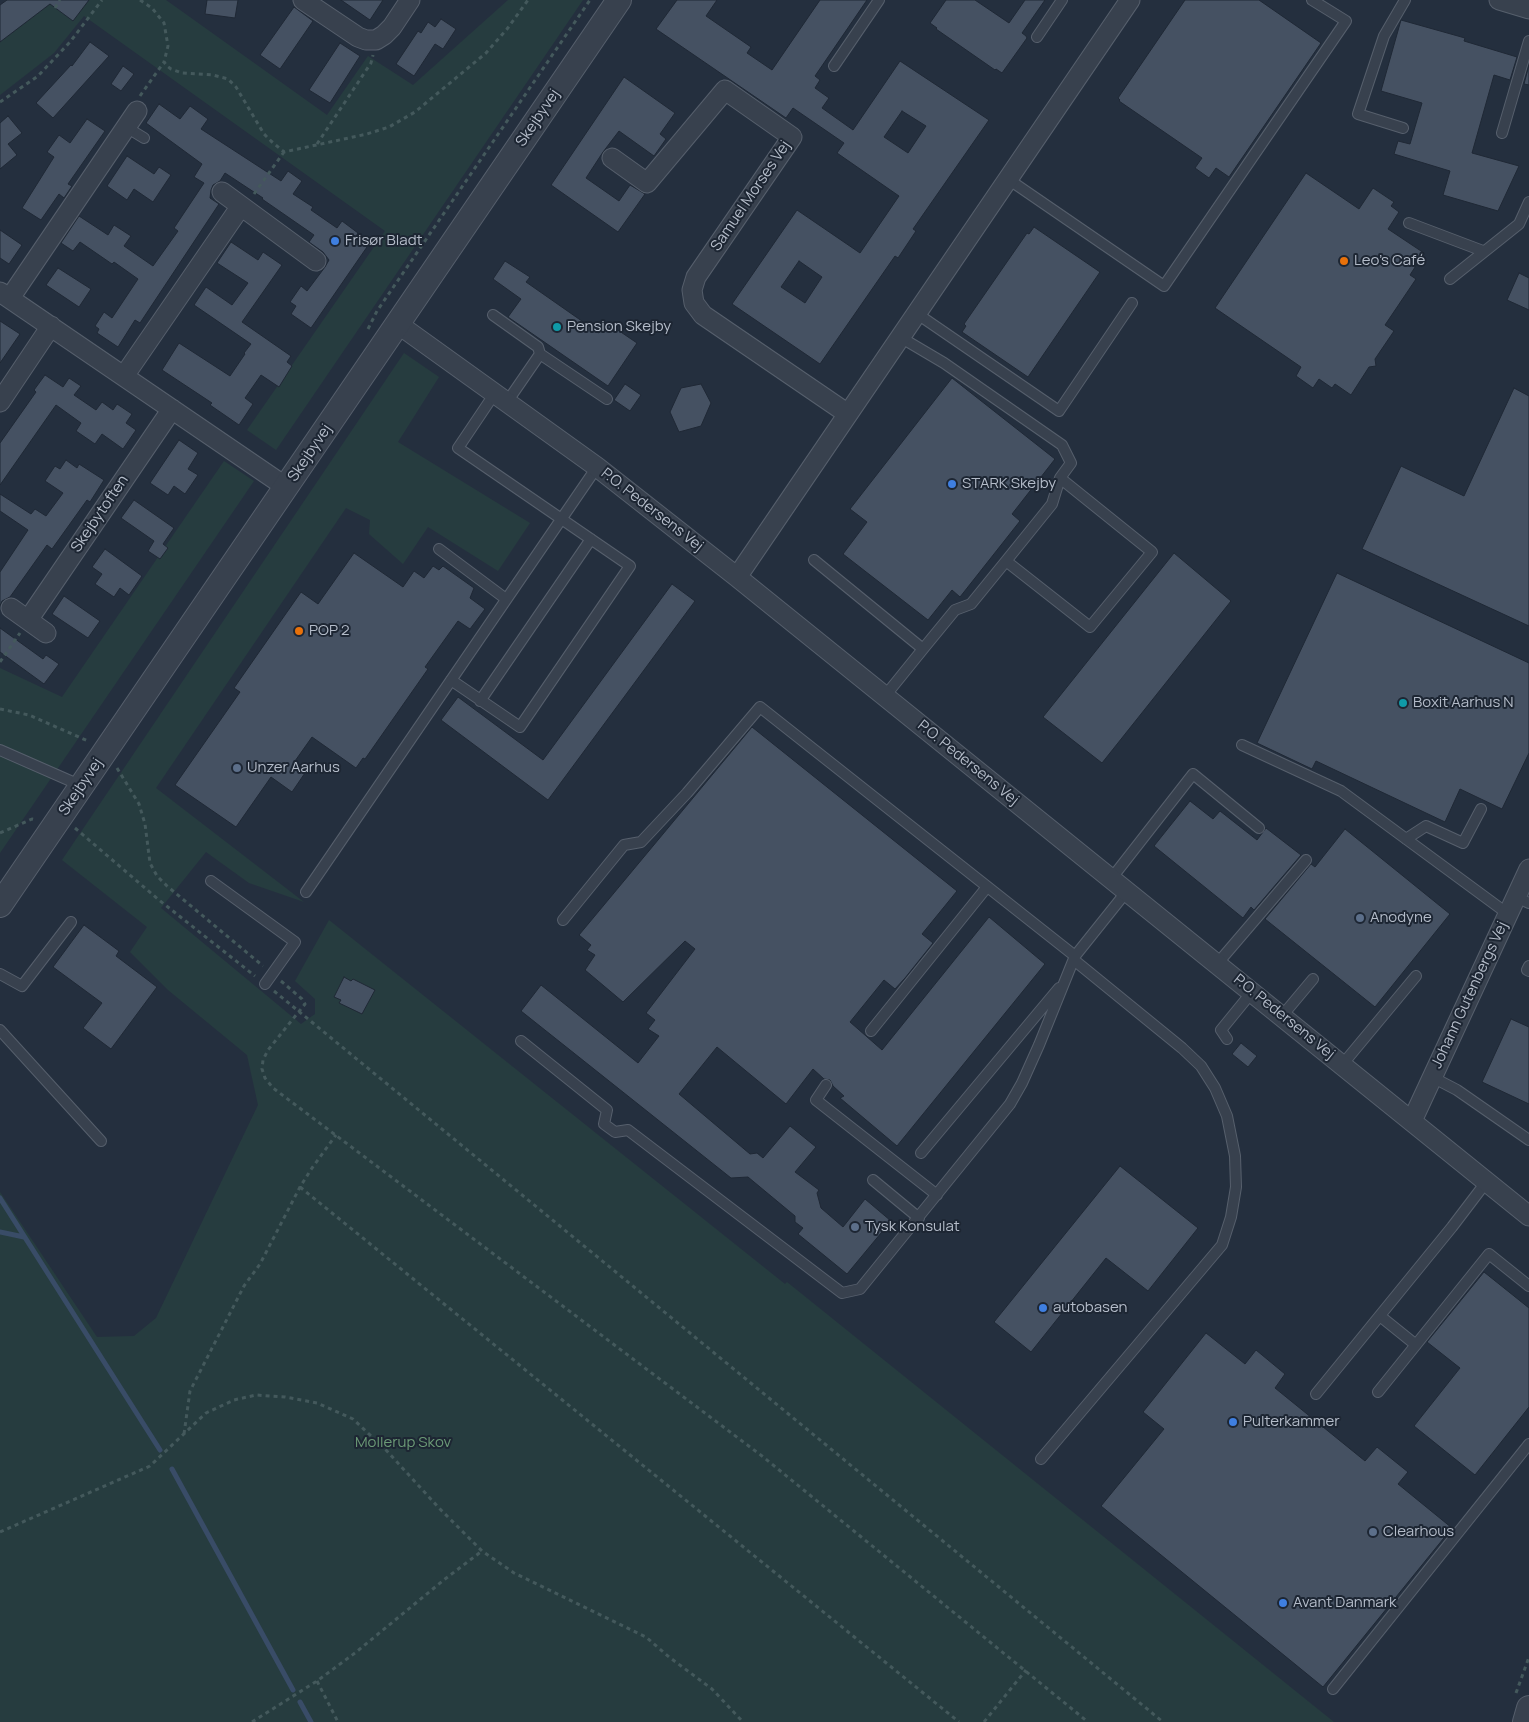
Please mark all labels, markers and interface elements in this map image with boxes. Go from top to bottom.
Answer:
street label: Skejbyvej [512,86,564,150]
street label: Samuel Morses Vej [707,137,795,255]
place label: Frisør Bladt [345,232,423,250]
marker: Frisør Bladt [329,235,341,247]
place label: Leo’s Café [1354,252,1425,270]
marker: Leo’s Café [1338,255,1350,267]
place label: Pension Skejby [567,318,671,336]
marker: Pension Skejby [551,321,563,333]
street label: Skejbyvej [284,421,336,485]
street label: P.O. Pedersens Vej [597,464,707,556]
street label: Skejbytoften [68,472,132,556]
place label: STARK Skejby [962,475,1056,493]
marker: STARK Skejby [946,478,958,490]
place label: POP 2 [309,622,350,640]
marker: POP 2 [293,625,305,637]
place label: Boxit Aarhus N [1413,694,1514,712]
marker: Boxit Aarhus N [1397,697,1409,709]
street label: P.O. Pedersens Vej [914,717,1022,809]
street label: Skejbyvej [55,755,107,819]
place label: Unzer Aarhus [247,759,340,777]
marker: Unzer Aarhus [231,762,243,774]
place label: Anodyne [1370,909,1432,927]
marker: Anodyne [1354,912,1366,924]
street label: Johann Gutenbergs Vej [1428,919,1512,1071]
street label: P.O. Pedersens Vej [1230,971,1338,1063]
place label: Tysk Konsulat [865,1218,960,1236]
marker: Tysk Konsulat [849,1221,861,1233]
place label: autobasen [1053,1299,1127,1317]
marker: autobasen [1037,1302,1049,1314]
place label: Pulterkammer [1243,1413,1340,1431]
marker: Pulterkammer [1227,1416,1239,1428]
park label: Mollerup Skov [355,1434,451,1452]
place label: Clearhous [1383,1523,1454,1541]
marker: Clearhous [1367,1526,1379,1538]
place label: Avant Danmark [1293,1594,1397,1612]
marker: Avant Danmark [1277,1597,1289,1609]

